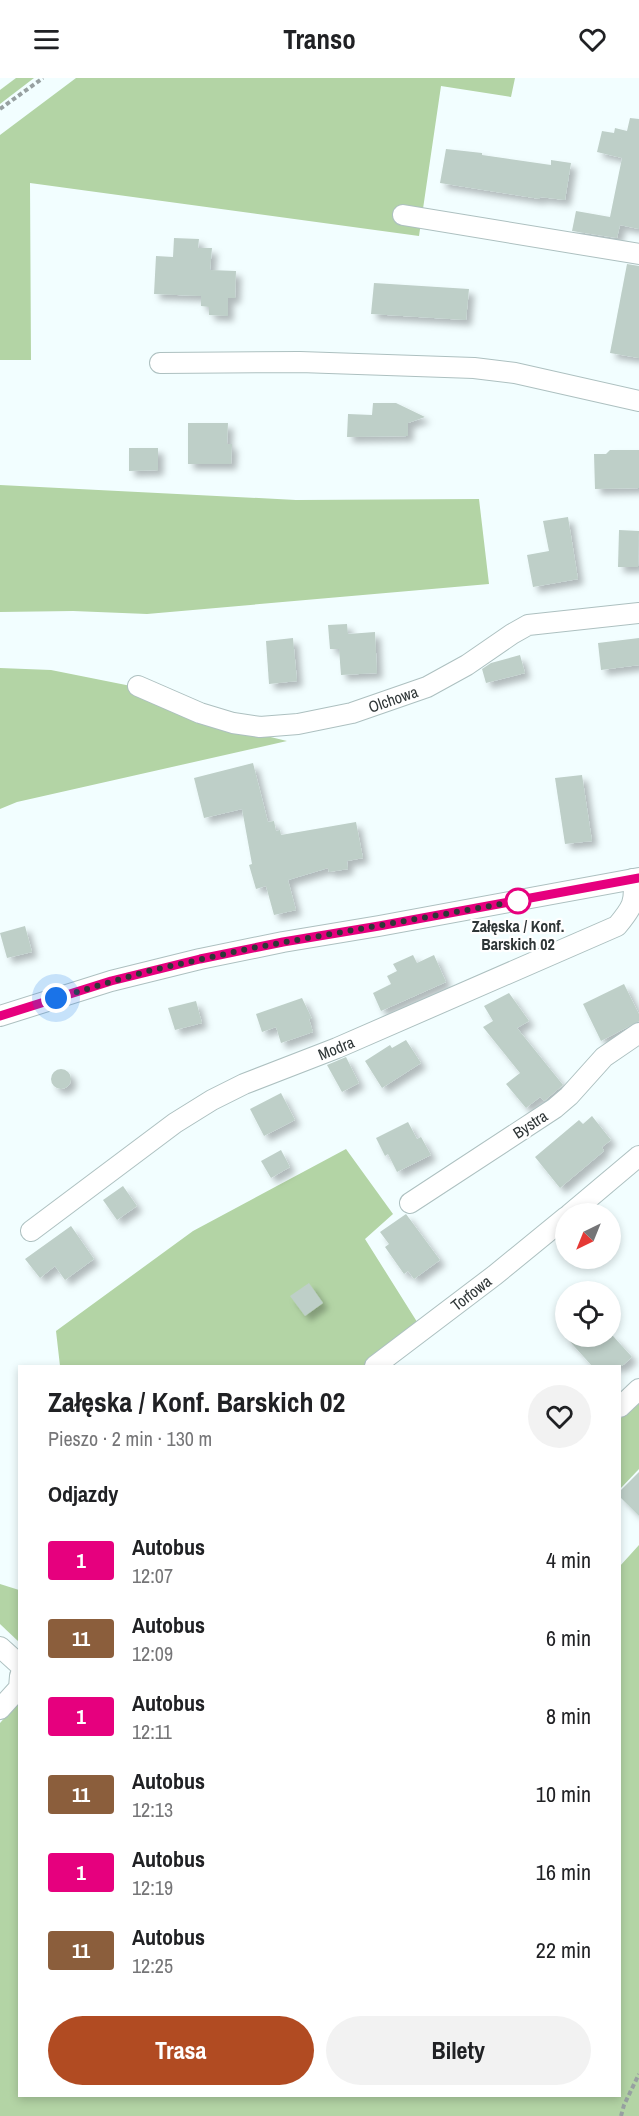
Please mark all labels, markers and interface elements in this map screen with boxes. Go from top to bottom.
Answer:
text: Transo [283,21,356,57]
icon: menu [30,23,63,56]
icon: heart [576,23,609,56]
street label: Olchowa [365,680,421,718]
marker: Załęska / Konf. Barskich 02 [505,888,531,914]
place label: Załęska / Konf. Barskich 02 [472,915,564,955]
your location [41,983,71,1013]
street label: Modra [315,1031,358,1065]
street label: Bystra [508,1104,552,1143]
north arrow [555,1203,621,1269]
map controls [555,1203,621,1347]
street label: Torfowa [446,1270,496,1316]
button: locate [555,1281,621,1347]
text: Załęska / Konf. Barskich 02 [48,1383,345,1421]
button: heart [528,1385,591,1448]
text: Pieszo · 2 min · 130 m [48,1425,212,1452]
text: Odjazdy [48,1479,118,1509]
text: Autobus [132,1532,205,1562]
text: 4 min [546,1545,591,1575]
text: 1 [76,1546,86,1575]
text: 12:07 [132,1562,173,1589]
text: Autobus [132,1610,205,1640]
text: 6 min [546,1623,591,1653]
text: 11 [72,1624,90,1653]
text: 12:09 [132,1640,173,1667]
text: Autobus [132,1688,205,1718]
text: 8 min [546,1701,591,1731]
text: 1 [76,1702,86,1731]
text: 12:11 [132,1718,172,1745]
text: Autobus [132,1766,205,1796]
text: 10 min [536,1779,591,1809]
text: 11 [72,1780,90,1809]
text: 12:13 [132,1796,173,1823]
text: Autobus [132,1844,205,1874]
text: 16 min [536,1857,591,1887]
text: 1 [76,1858,86,1887]
text: 12:19 [132,1874,173,1901]
text: Autobus [132,1922,205,1952]
text: 22 min [536,1935,591,1965]
text: 11 [72,1936,90,1965]
text: 12:25 [132,1952,173,1979]
button: Trasa [48,2016,314,2085]
button: Bilety [326,2016,591,2085]

